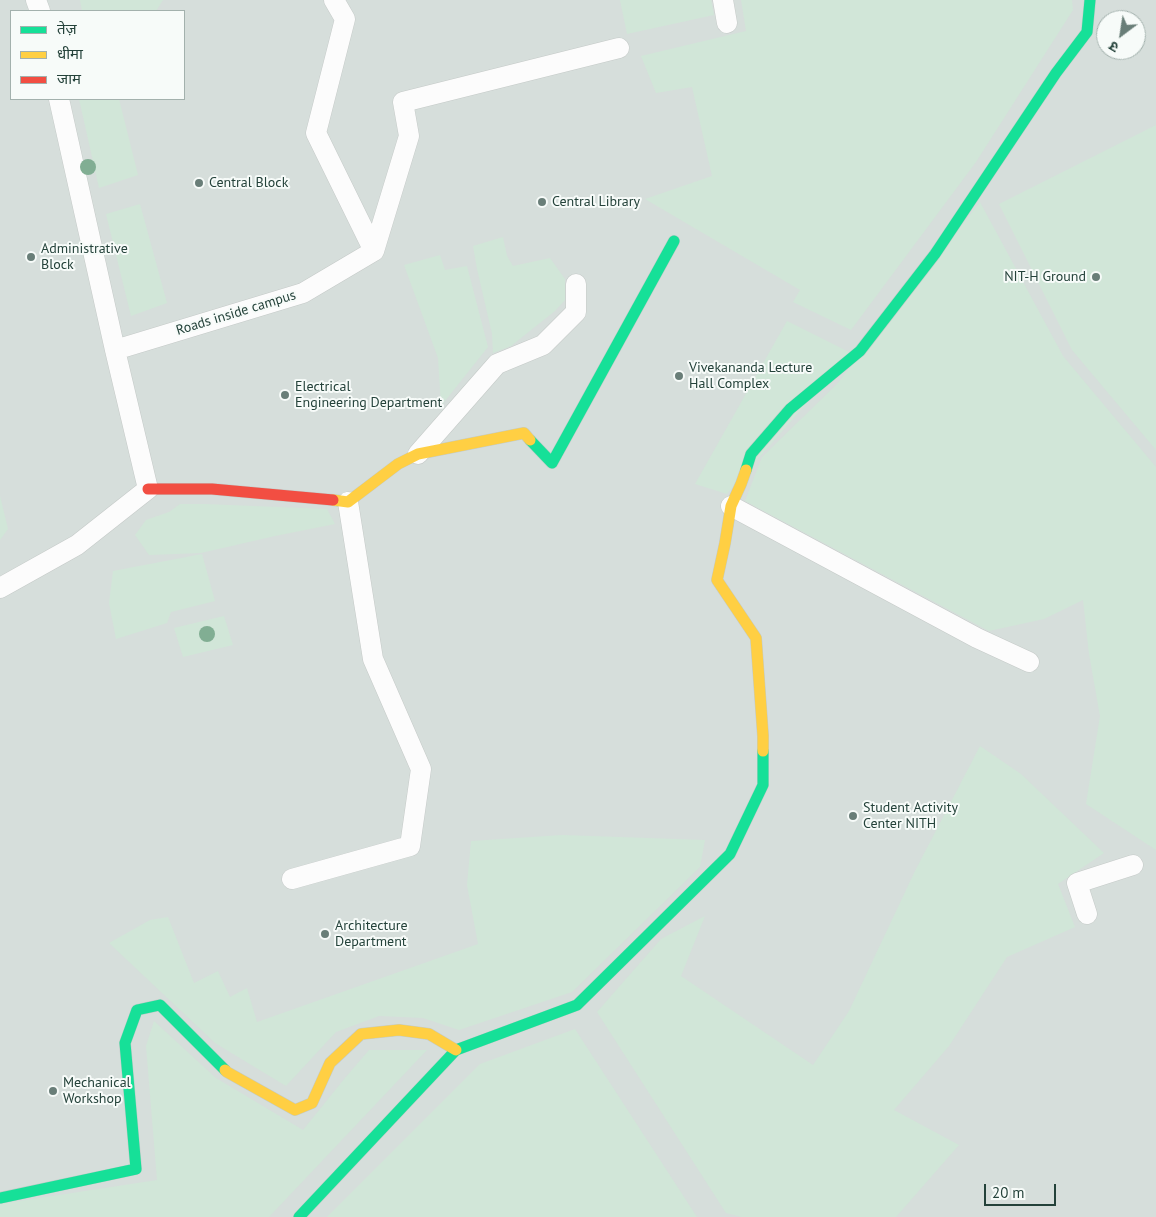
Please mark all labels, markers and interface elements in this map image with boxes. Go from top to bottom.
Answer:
legend [10,10,185,100]
north arrow [1096,10,1146,60]
text: तेज़ [57,19,77,38]
text: उ [1106,37,1122,57]
text: धीमा [57,44,83,63]
text: जाम [57,69,81,88]
place label: Central Block [209,175,288,191]
marker: Central Block [193,177,205,189]
place label: Central Library [552,194,640,210]
marker: Central Library [536,196,548,208]
place label: Administrative Block [41,241,128,274]
marker: Administrative Block [25,251,37,263]
place label: NIT-H Ground [1004,269,1086,285]
marker: NIT-H Ground [1090,271,1102,283]
street label: Roads inside campus [174,287,298,339]
place label: Vivekananda Lecture Hall Complex [689,360,812,392]
marker: Vivekananda Lecture Hall Complex [673,370,685,382]
place label: Electrical Engineering Department [295,379,442,412]
marker: Electrical Engineering Department [279,389,291,401]
place label: Student Activity Center NITH [863,800,958,832]
marker: Student Activity Center NITH [847,810,859,822]
place label: Architecture Department [335,918,408,950]
marker: Architecture Department [319,928,331,940]
place label: Mechanical Workshop [63,1075,131,1108]
marker: Mechanical Workshop [47,1085,59,1097]
scale bar [986,1174,1058,1206]
text: 20 m [992,1183,1025,1202]

